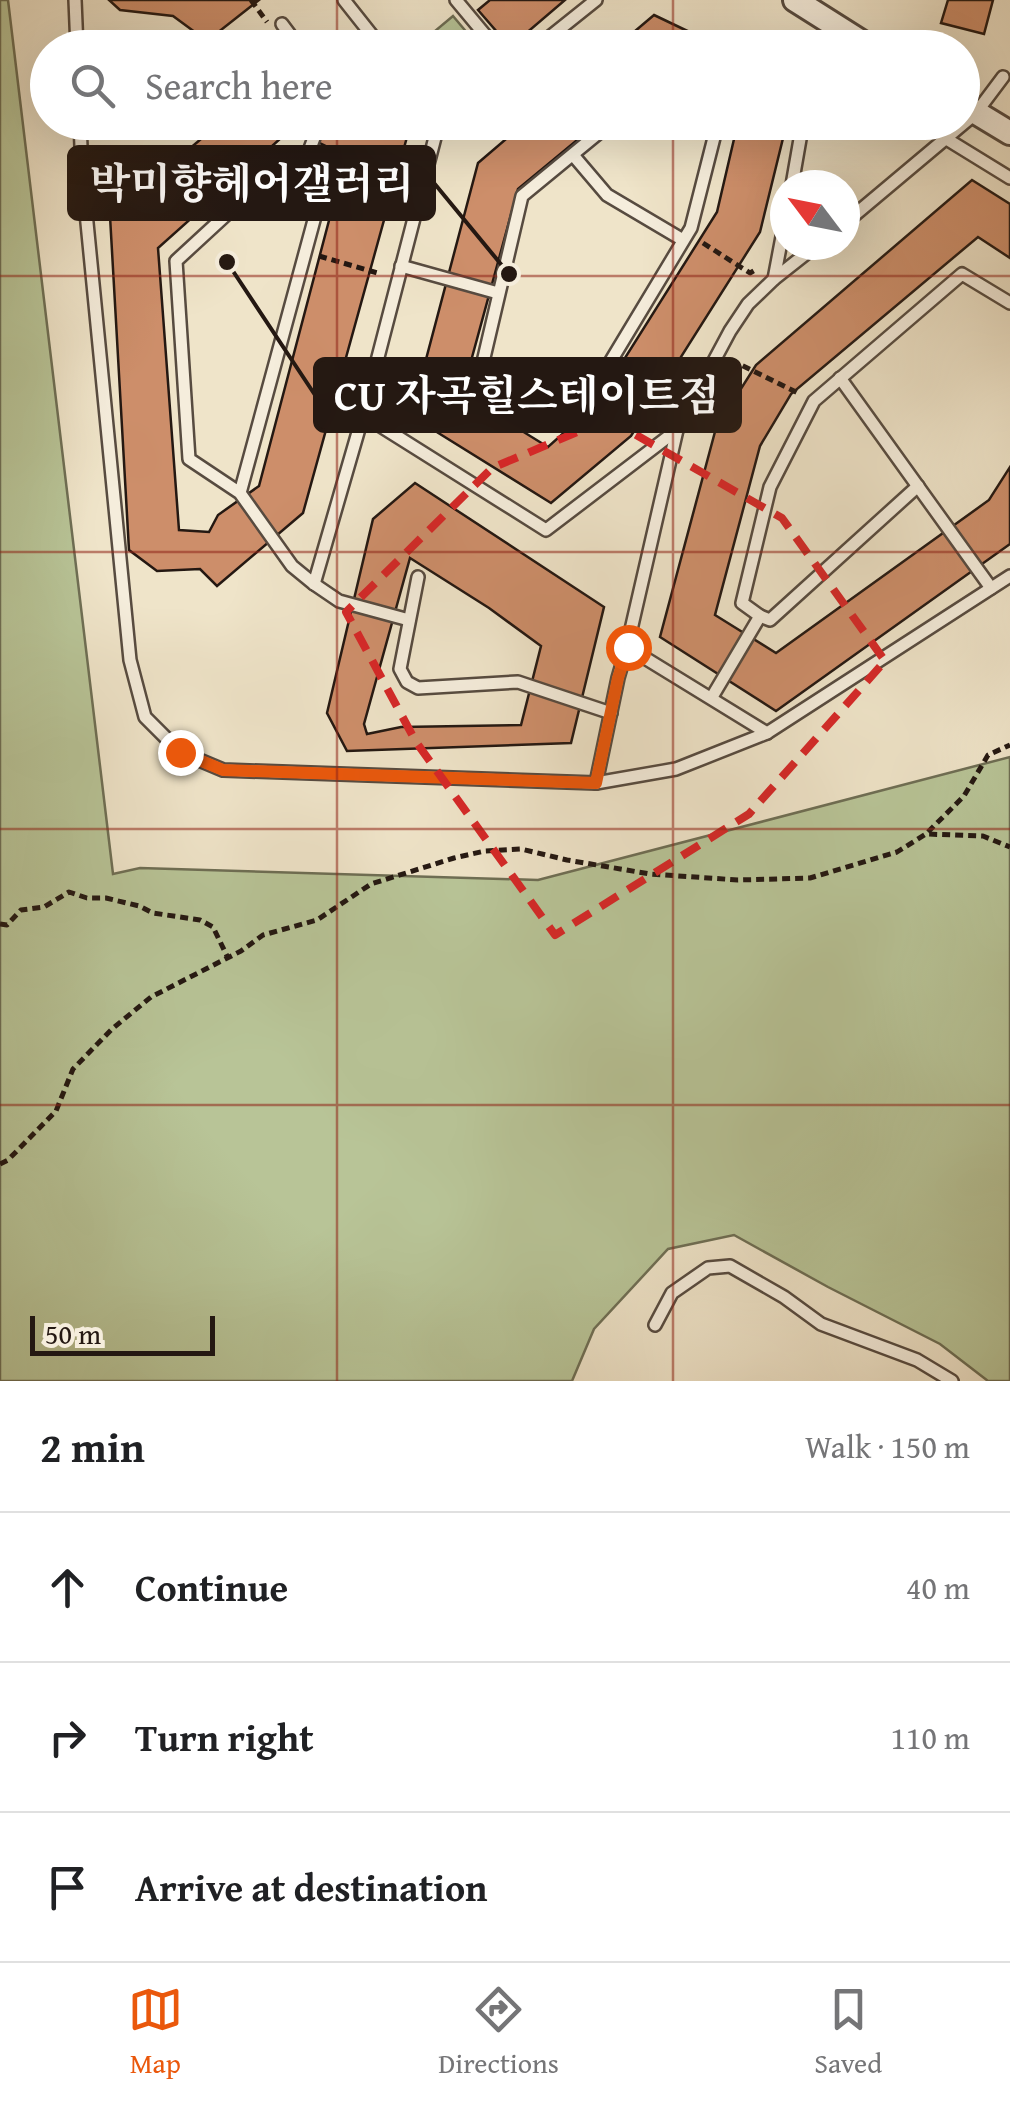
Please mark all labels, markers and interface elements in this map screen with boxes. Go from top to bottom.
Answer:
search box [30,30,980,140]
text: Search here [145,57,333,113]
icon: search [65,58,120,113]
callout: 박미향헤어갤러리 [69,147,434,219]
text: 박미향헤어갤러리 [90,152,414,213]
north arrow [770,170,860,260]
callout: CU 자곡힐스테이트점 [315,359,740,431]
text: CU 자곡힐스테이트점 [334,364,720,425]
route start [606,625,652,671]
route end [158,730,204,776]
scale bar [30,1311,215,1356]
text: 50 m [45,1313,101,1354]
text: 2 min [40,1416,145,1477]
text: Walk · 150 m [805,1423,970,1470]
text: Continue [135,1559,288,1615]
icon: ahead [40,1560,95,1615]
text: 40 m [906,1564,970,1611]
text: Turn right [135,1709,314,1765]
icon: right [40,1710,95,1765]
text: 110 m [891,1714,970,1761]
text: Arrive at destination [135,1859,488,1915]
icon: arrive [40,1860,95,1915]
tab: Map [128,1982,183,2083]
tab: Directions [438,1982,559,2083]
tab: Saved [814,1982,882,2083]

